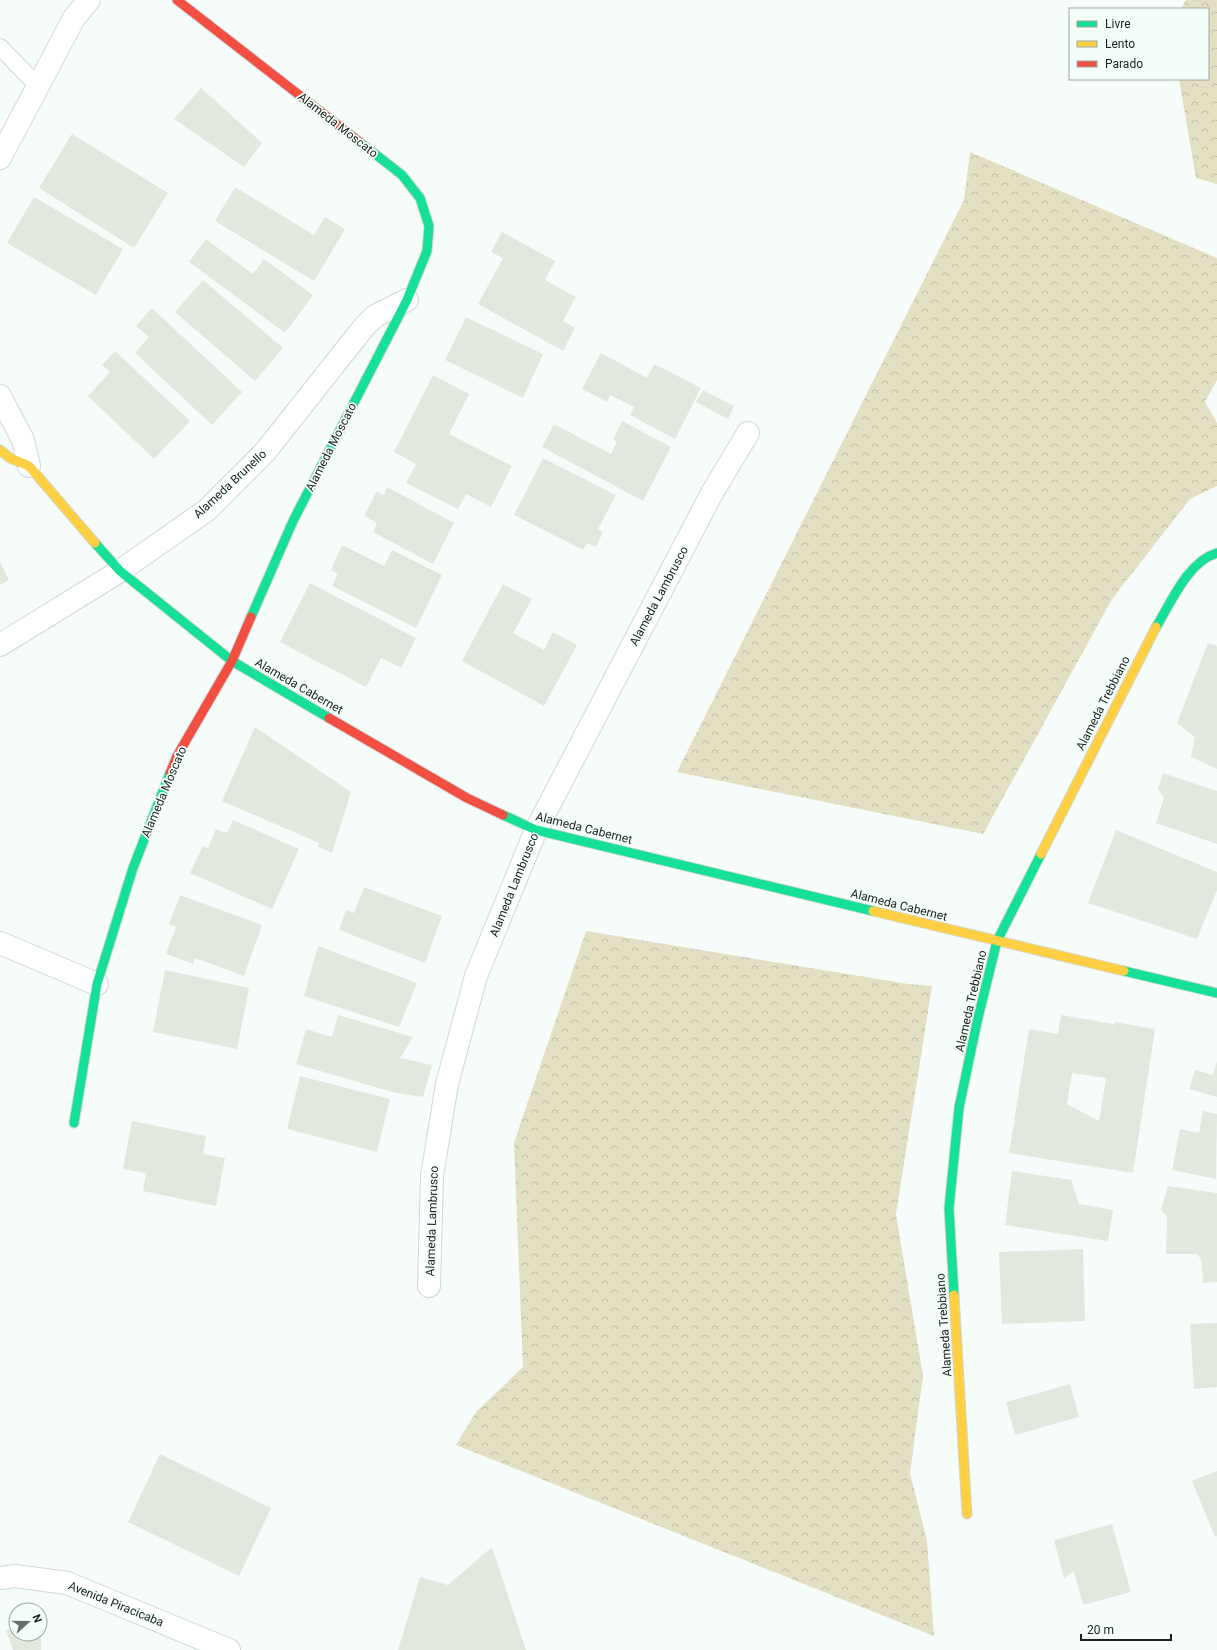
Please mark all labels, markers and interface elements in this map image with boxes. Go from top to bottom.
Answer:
legend [1069,8,1209,80]
text: Livre [1105,17,1131,31]
text: Lento [1105,37,1135,51]
text: Parado [1105,57,1143,71]
street label: Alameda Moscato [295,89,381,161]
street label: Alameda Moscato [303,400,359,494]
street label: Alameda Brunello [191,447,269,521]
street label: Alameda Lambrusco [627,544,691,648]
street label: Alameda Trebbiano [1073,654,1133,752]
street label: Alameda Cabernet [253,655,345,717]
street label: Alameda Moscato [139,744,190,840]
street label: Alameda Cabernet [534,809,634,847]
street label: Alameda Lambrusco [487,831,541,939]
street label: Alameda Cabernet [849,886,949,924]
street label: Alameda Trebbiano [953,949,990,1053]
street label: Alameda Lambrusco [423,1165,441,1277]
street label: Alameda Trebbiano [933,1273,955,1377]
street label: Avenida Piracicaba [66,1578,166,1630]
north arrow [8,1602,48,1642]
text: N [29,1613,44,1625]
scale bar [1081,1616,1171,1642]
text: 20 m [1087,1623,1114,1637]

